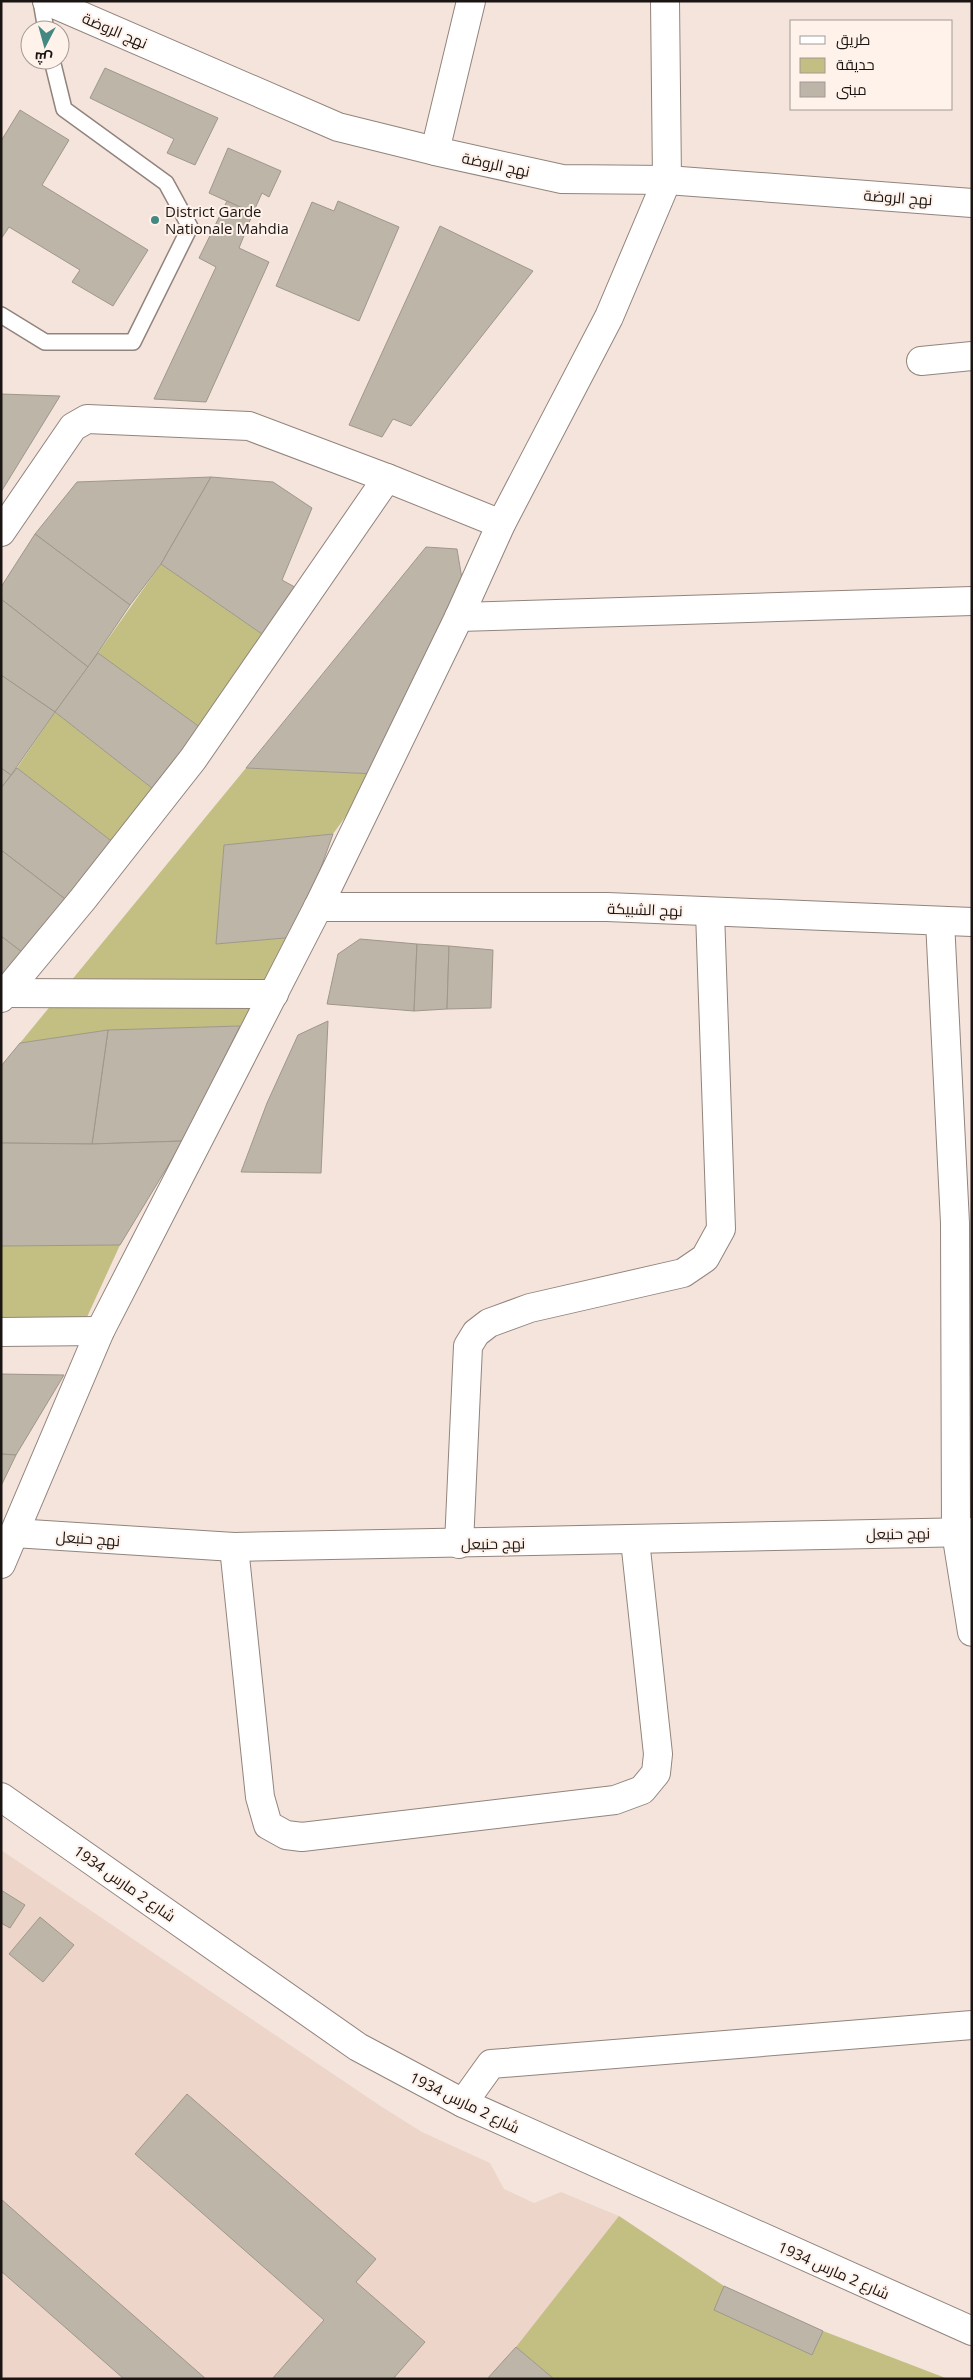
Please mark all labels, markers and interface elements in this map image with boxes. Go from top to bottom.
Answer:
street label: نهج الروضة [79,7,151,55]
north arrow [20,20,70,70]
legend [790,20,953,110]
text: طريق [836,29,870,50]
text: ش [34,48,54,69]
text: حديقة [836,54,875,74]
text: مبنى [836,79,867,100]
street label: نهج الروضة [460,147,532,183]
street label: نهج الروضة [863,185,933,211]
place label: District Garde Nationale Mahdia [165,201,289,238]
marker: District Garde Nationale Mahdia [149,214,161,226]
street label: نهج الشبيكة [607,898,683,922]
street label: نهج حنبعل [866,1522,930,1546]
street label: نهج حنبعل [55,1526,121,1552]
street label: نهج حنبعل [461,1532,525,1556]
street label: شارع 2 مارس 1934 [69,1840,180,1927]
street label: شارع 2 مارس 1934 [406,2067,523,2139]
street label: شارع 2 مارس 1934 [774,2236,893,2305]

